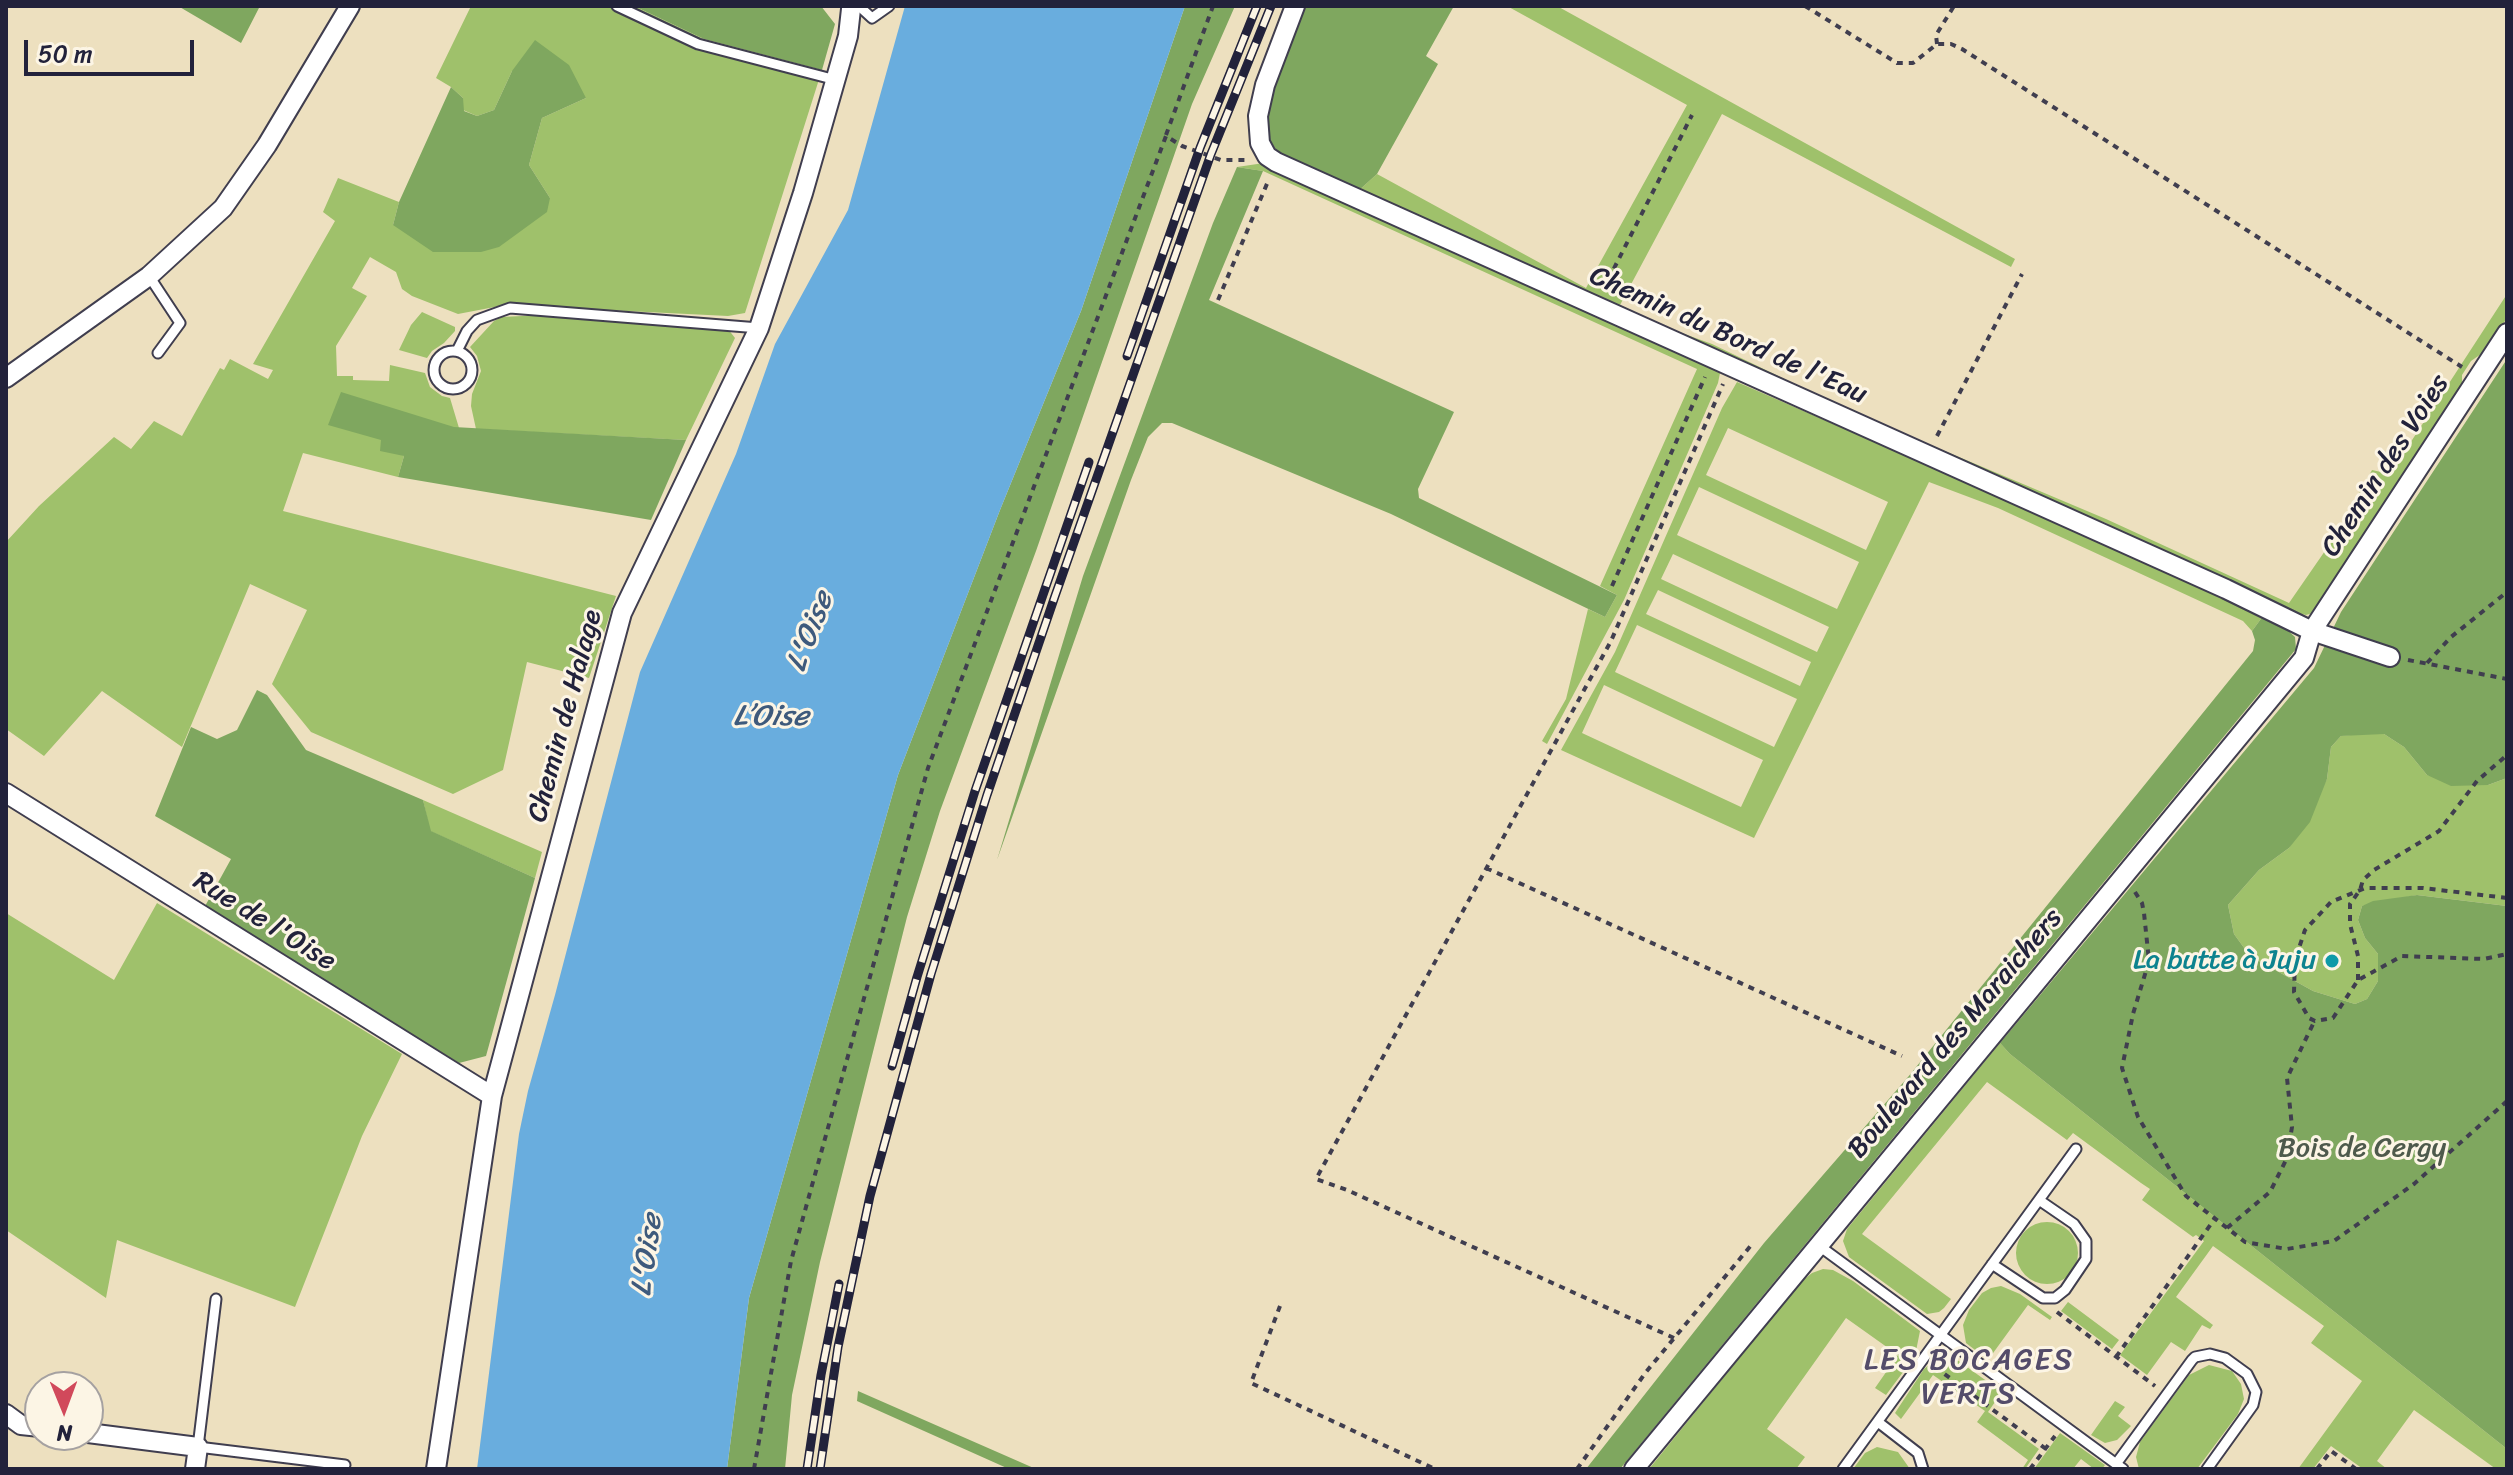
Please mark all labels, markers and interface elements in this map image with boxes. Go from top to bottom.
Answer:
scale bar [28,24,198,74]
text: 50 m [38,33,93,75]
street label: Chemin du Bord de l'Eau [1584,260,1872,412]
street label: Chemin des Voies [2315,369,2457,563]
water label: L'Oise [779,587,843,677]
street label: Chemin de Halage [522,606,610,826]
water label: L’Oise [733,699,809,735]
street label: Rue de l'Oise [187,865,341,979]
street label: Boulevard des Maraichers [1842,902,2070,1166]
place label: La butte à Juju [2133,944,2316,978]
marker: La butte à Juju [2323,952,2341,970]
park label: Bois de Cergy [2278,1132,2446,1166]
water label: L'Oise [624,1212,672,1298]
district label: LES BOCAGES VERTS [1864,1343,2074,1414]
north arrow [24,1371,104,1451]
text: N [56,1414,72,1453]

